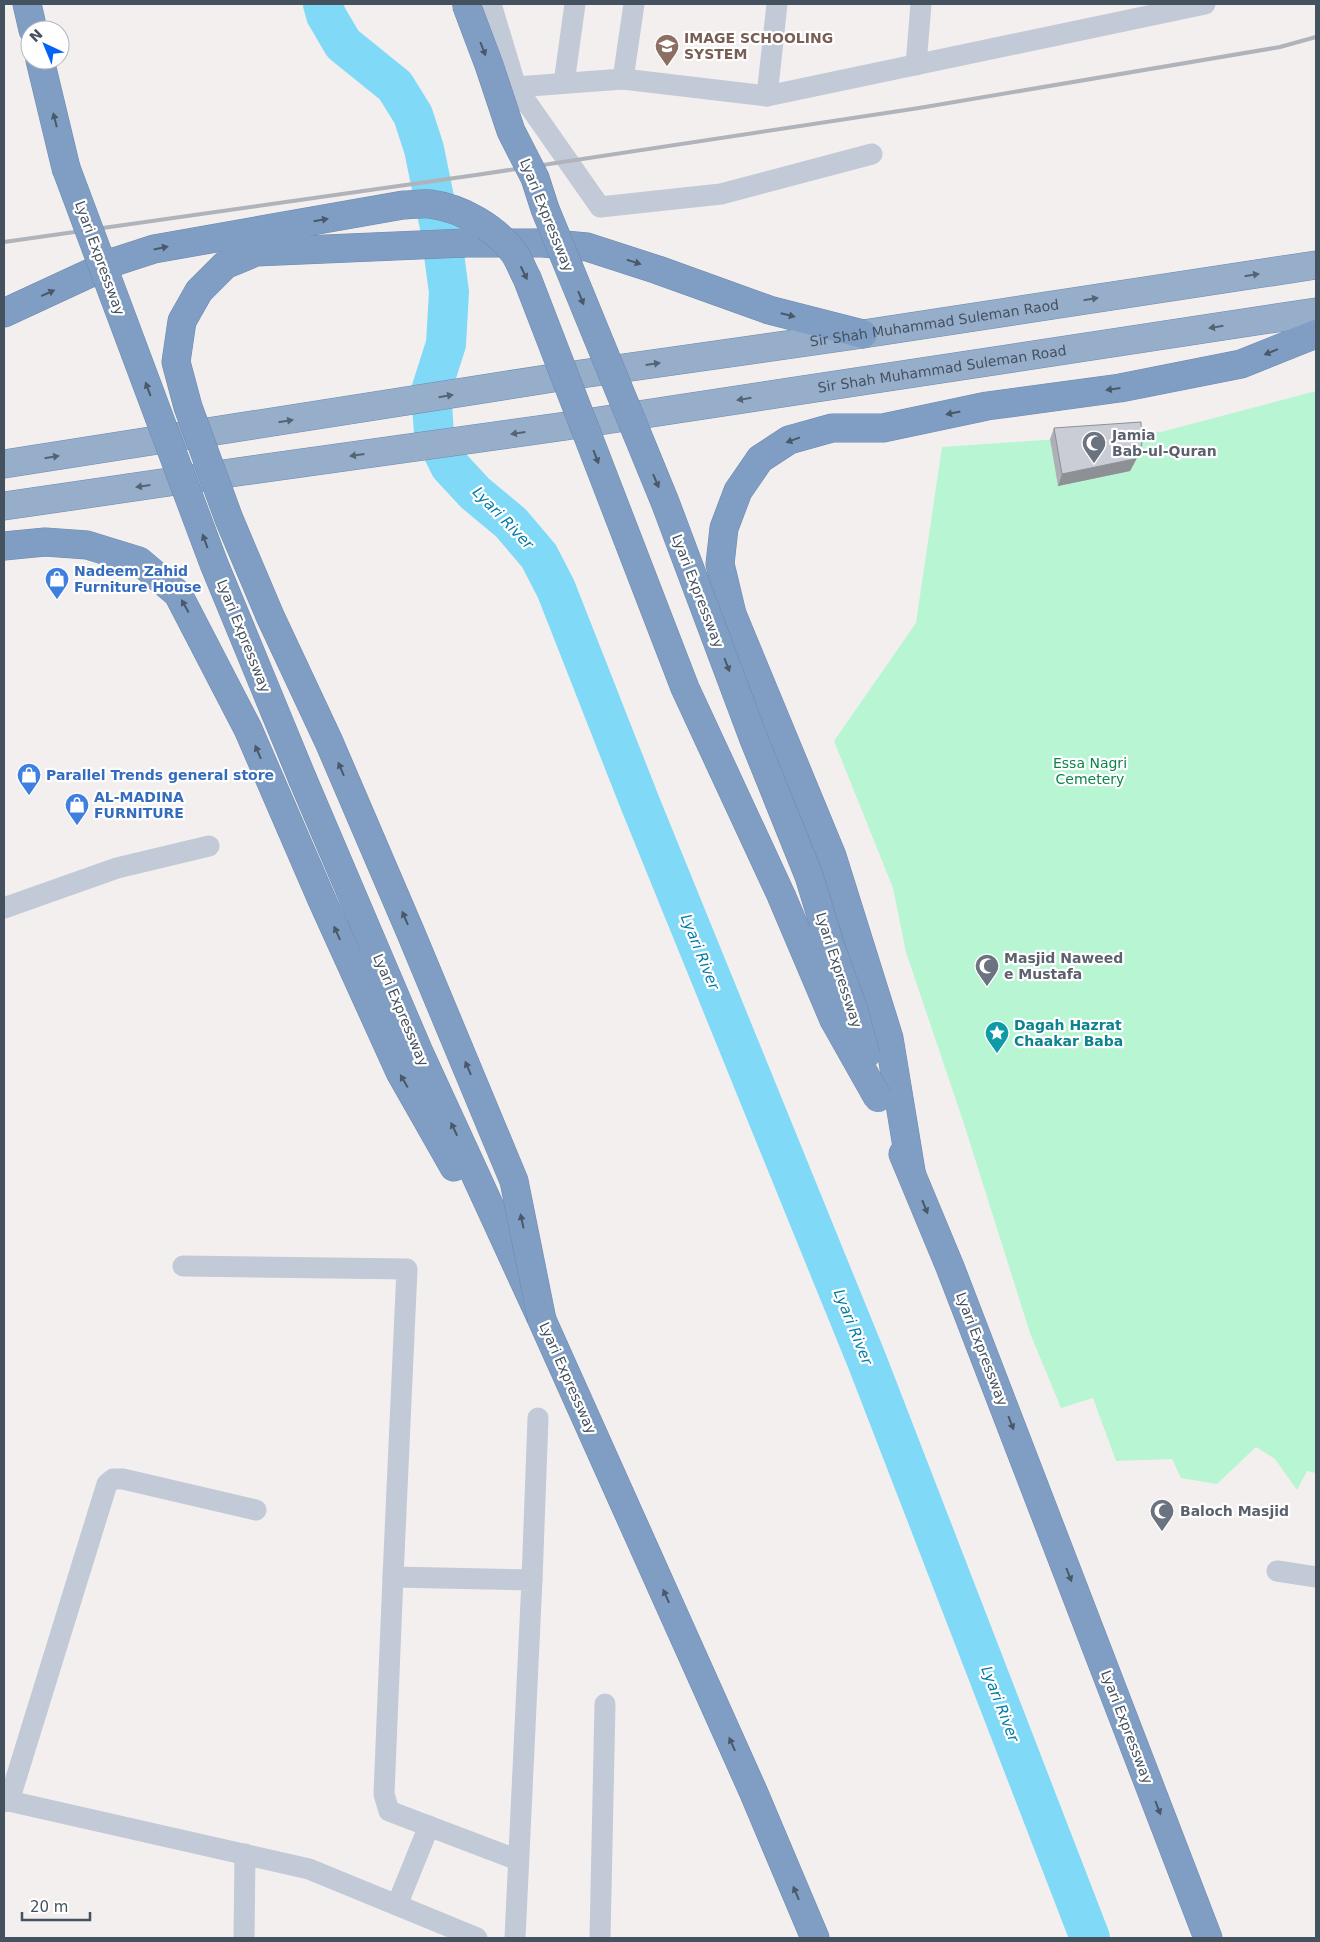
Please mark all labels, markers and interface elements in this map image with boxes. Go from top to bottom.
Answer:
north arrow [20,20,70,70]
text: N [26,26,46,45]
place label: IMAGE SCHOOLING SYSTEM [684,30,833,62]
school or university icon: IMAGE SCHOOLING SYSTEM [654,33,680,67]
one-way arrow [480,42,488,56]
one-way arrow [51,113,59,128]
street label: Lyari Expressway [517,156,577,274]
street label: Lyari Expressway [72,199,128,317]
one-way arrow [313,215,329,223]
one-way arrow [153,244,168,252]
one-way arrow [627,258,642,266]
one-way arrow [520,266,528,280]
one-way arrow [1244,271,1260,279]
one-way arrow [41,288,55,296]
one-way arrow [577,291,585,306]
one-way arrow [1083,295,1099,303]
street label: Sir Shah Muhammad Suleman Raod [809,296,1060,349]
one-way arrow [780,311,795,319]
one-way arrow [1208,324,1224,332]
street label: Sir Shah Muhammad Suleman Road [817,342,1067,396]
one-way arrow [1264,348,1278,356]
one-way arrow [646,360,662,368]
one-way arrow [144,381,152,396]
one-way arrow [1105,385,1121,393]
one-way arrow [439,391,455,399]
one-way arrow [736,395,752,403]
one-way arrow [945,409,960,417]
one-way arrow [278,417,294,425]
place label: Jamia Bab-ul-Quran [1111,427,1217,459]
one-way arrow [510,429,526,437]
mosque icon: Jamia Bab-ul-Quran [1081,430,1107,464]
one-way arrow [786,437,801,444]
one-way arrow [592,450,600,464]
one-way arrow [349,451,365,459]
one-way arrow [44,453,60,461]
one-way arrow [652,474,660,488]
one-way arrow [135,482,151,490]
water label: Lyari River [469,483,538,554]
street label: Lyari Expressway [669,532,727,650]
one-way arrow [201,533,209,548]
place label: Nadeem Zahid Furniture House [74,563,202,595]
shop icon: Nadeem Zahid Furniture House [44,566,70,600]
street label: Lyari Expressway [214,577,274,695]
one-way arrow [181,600,190,613]
one-way arrow [723,658,731,673]
one-way arrow [254,744,262,759]
park label: Essa Nagri Cemetery [1053,755,1127,787]
shop icon: Parallel Trends general store [16,762,42,796]
one-way arrow [336,762,344,776]
place label: Parallel Trends general store [46,767,274,783]
place label: AL-MADINA FURNITURE [94,789,184,821]
shop icon: AL-MADINA FURNITURE [64,792,90,826]
street label: Lyari Expressway [813,910,865,1030]
one-way arrow [400,911,408,925]
water label: Lyari River [677,912,724,993]
one-way arrow [332,926,340,940]
place label: Masjid Naweed e Mustafa [1004,950,1123,982]
street label: Lyari Expressway [370,951,432,1069]
mosque icon: Masjid Naweed e Mustafa [974,953,1000,987]
place label: Dagah Hazrat Chaakar Baba [1014,1017,1123,1049]
place icon: Dagah Hazrat Chaakar Baba [984,1020,1010,1054]
one-way arrow [463,1061,471,1075]
one-way arrow [400,1074,409,1087]
one-way arrow [450,1122,458,1136]
one-way arrow [921,1200,929,1214]
one-way arrow [518,1213,526,1228]
water label: Lyari River [830,1287,877,1368]
street label: Lyari Expressway [953,1290,1011,1408]
street label: Lyari Expressway [536,1320,600,1436]
one-way arrow [1007,1416,1015,1430]
mosque icon: Baloch Masjid [1149,1498,1175,1532]
place label: Baloch Masjid [1180,1503,1289,1519]
one-way arrow [1065,1568,1073,1582]
one-way arrow [661,1589,669,1603]
water label: Lyari River [977,1663,1023,1745]
street label: Lyari Expressway [1098,1668,1156,1786]
one-way arrow [727,1737,735,1751]
one-way arrow [1155,1801,1162,1816]
one-way arrow [792,1886,800,1900]
scale bar [22,1890,90,1922]
text: 20 m [30,1898,68,1916]

